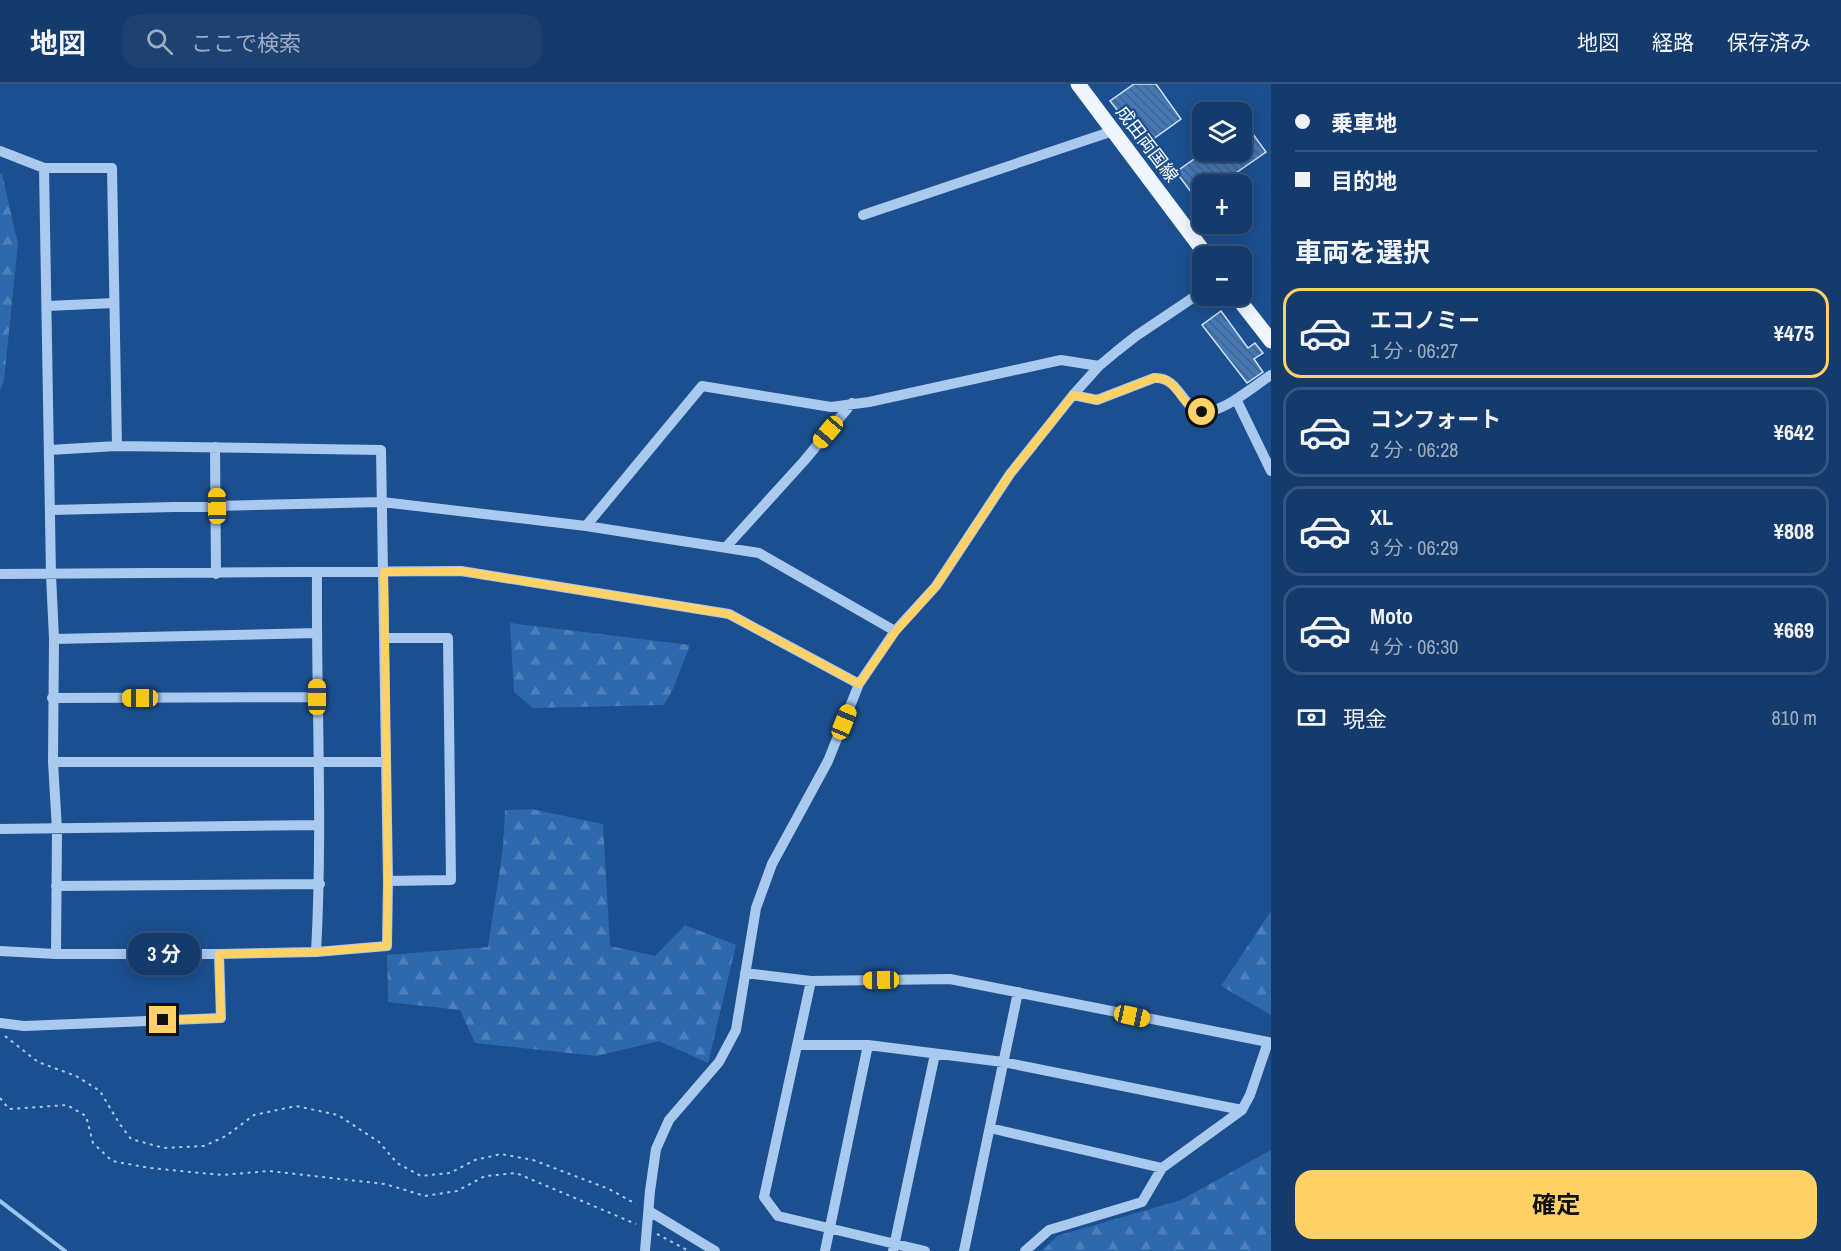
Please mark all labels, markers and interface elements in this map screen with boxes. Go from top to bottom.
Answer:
search box [122,14,542,68]
text: 地図 [30,24,86,62]
icon: search [143,25,176,58]
text: ここで検索 [191,28,301,58]
text: 地図 [1577,28,1619,57]
text: 経路 [1652,28,1694,57]
text: 保存済み [1727,28,1811,57]
street label: 成田両国線 [1110,100,1184,187]
map controls [1192,102,1252,306]
button: layers [1192,102,1252,162]
text: 乗車地 [1331,108,1397,138]
text: 目的地 [1331,166,1397,196]
button: + [1192,174,1252,234]
text: 車両を選択 [1295,234,1430,270]
button: − [1192,246,1252,306]
text: エコノミー [1370,305,1480,335]
icon: car [1298,306,1352,360]
text: ¥475 [1774,318,1814,348]
text: 1 分 · 06:27 [1370,337,1458,364]
route start [1188,398,1215,425]
text: コンフォート [1370,404,1501,434]
icon: car [1298,405,1352,459]
car [810,412,846,452]
text: ¥642 [1774,417,1814,447]
text: 2 分 · 06:28 [1370,436,1458,463]
car [208,488,226,524]
text: XL [1370,502,1393,532]
icon: car [1298,504,1352,558]
text: ¥808 [1774,516,1814,546]
text: 3 分 · 06:29 [1370,534,1458,561]
text: Moto [1370,601,1413,631]
icon: car [1298,603,1352,657]
text: ¥669 [1774,615,1814,645]
text: 4 分 · 06:30 [1370,633,1458,660]
car [308,679,326,715]
car [122,689,158,707]
icon: cash [1295,701,1328,734]
car [829,702,859,742]
text: 現金 [1343,704,1387,734]
text: 810 m [1771,704,1817,731]
callout: 3 分 [127,933,199,975]
text: 3 分 [147,940,181,967]
car [863,971,899,989]
car [1113,1003,1151,1029]
route end [149,1006,176,1033]
button: 確定 [1295,1170,1817,1239]

